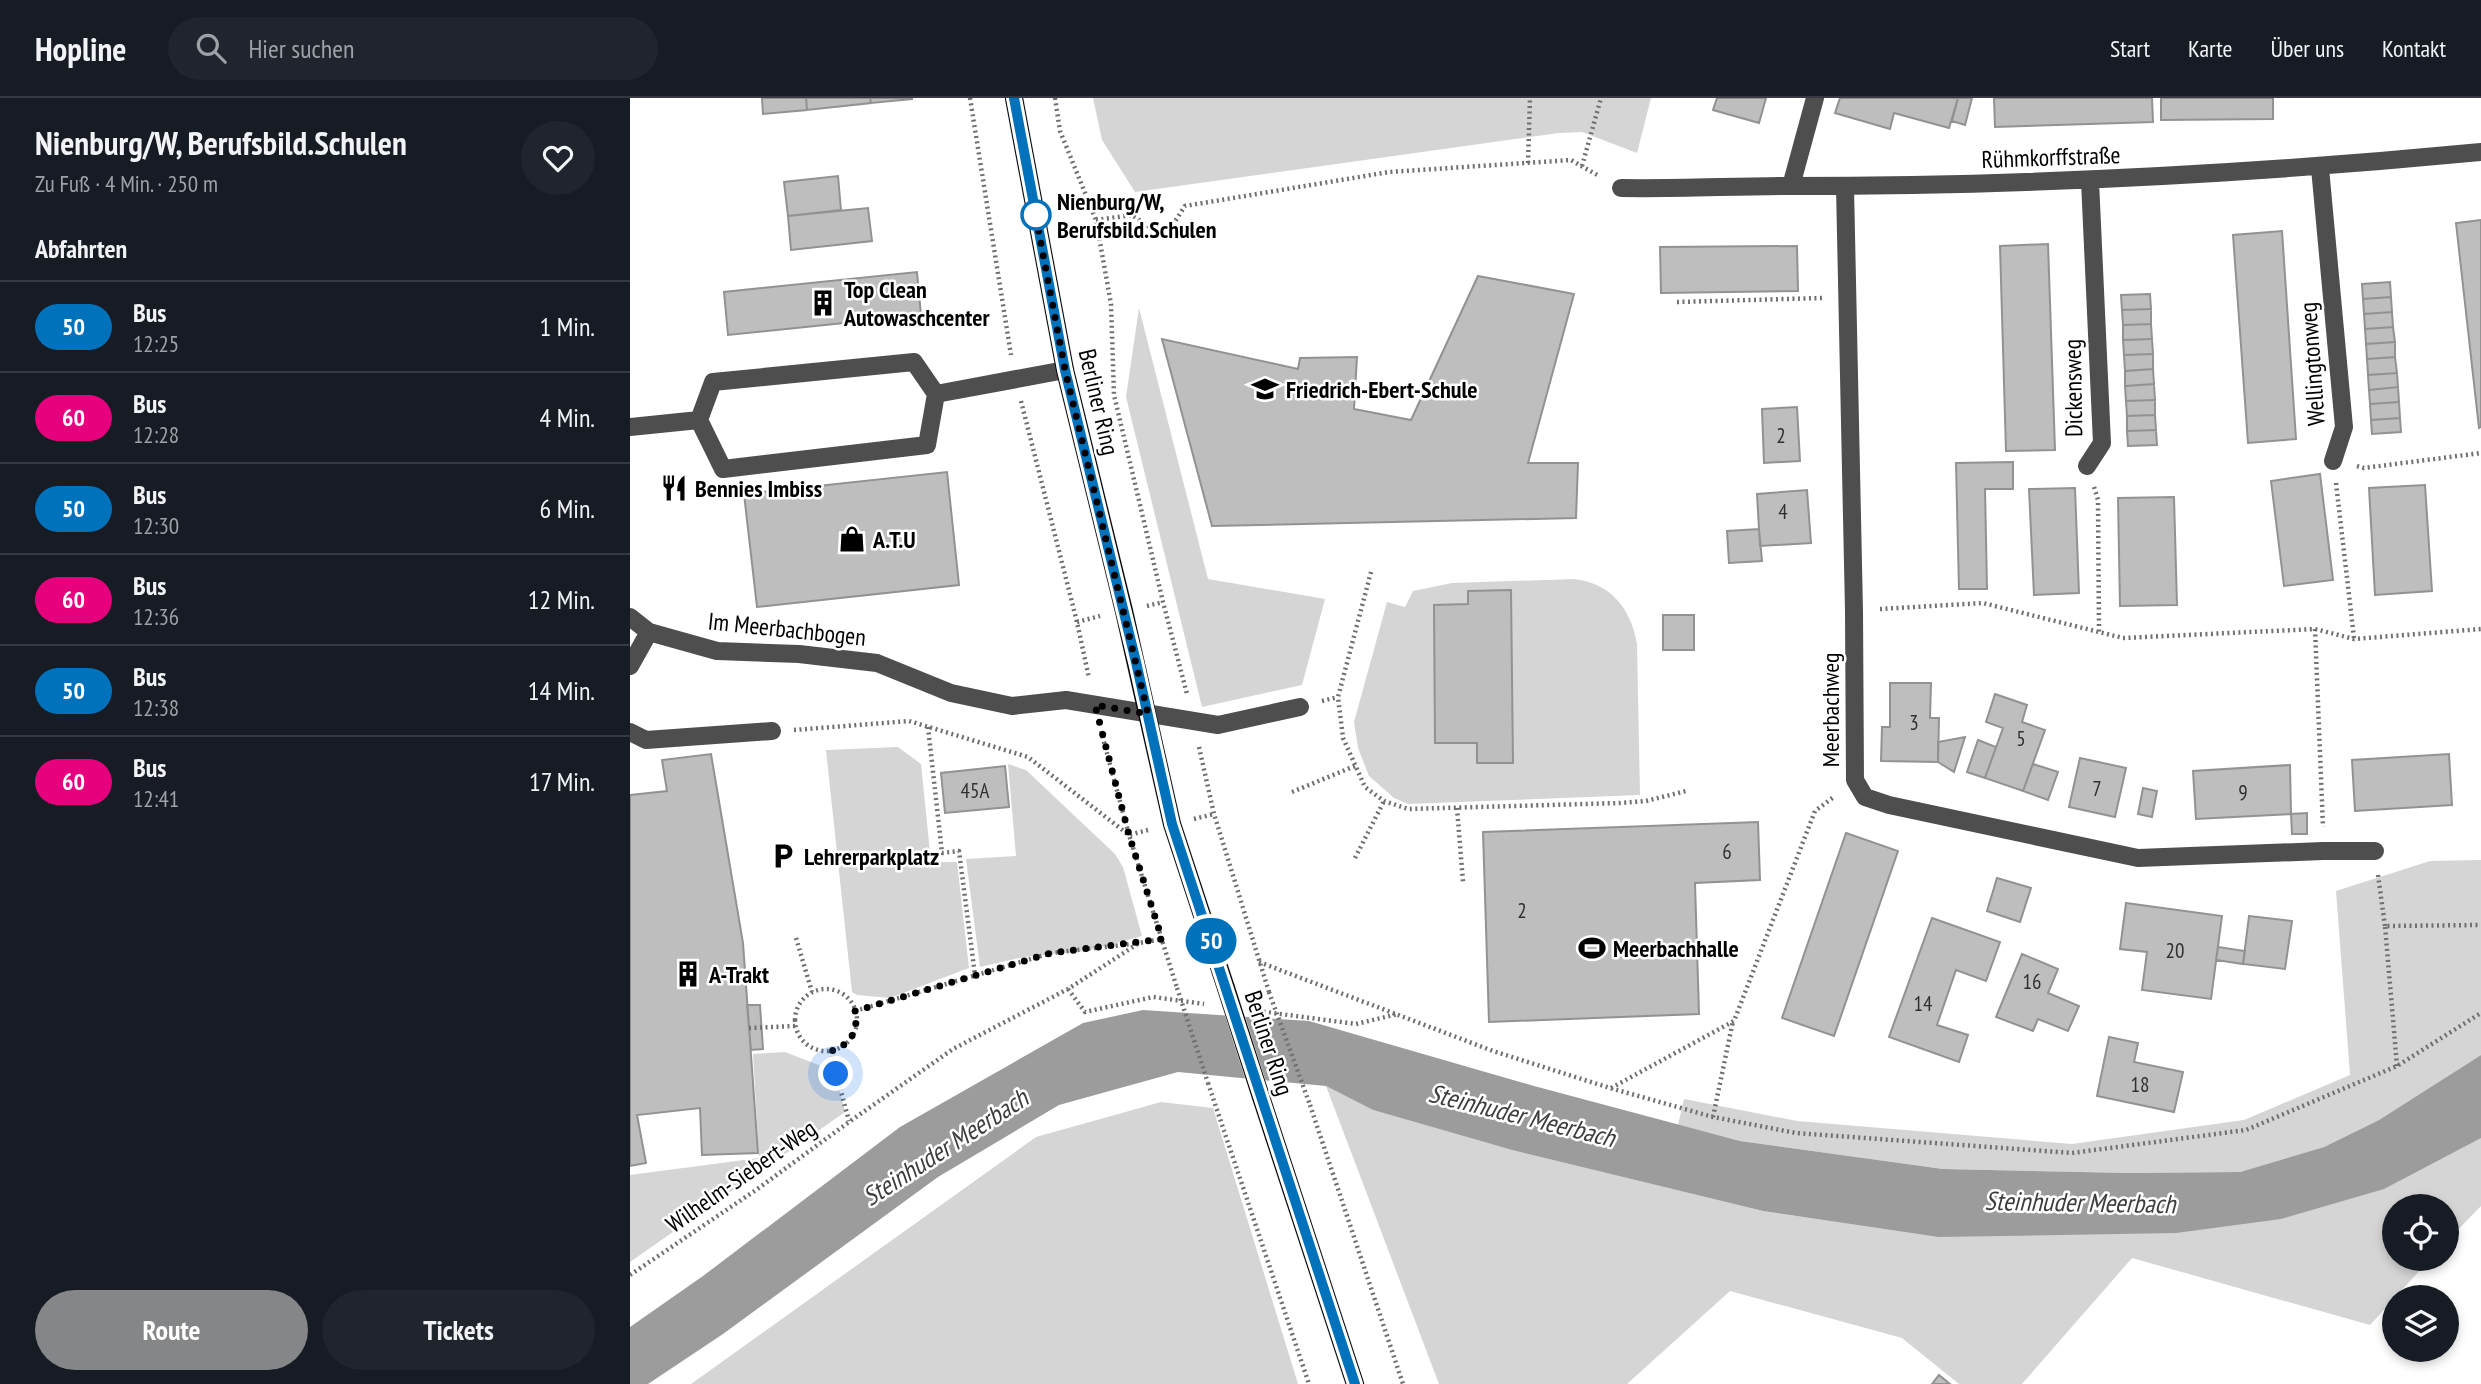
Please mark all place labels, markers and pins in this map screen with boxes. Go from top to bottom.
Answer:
place label: Nienburg/W, Berufsbild.Schulen [1057,186,1217,245]
marker: Nienburg/W, Berufsbild.Schulen [1021,200,1051,230]
place label: Top Clean Autowaschcenter [843,274,990,333]
building icon: Top Clean Autowaschcenter [808,288,838,318]
school or university icon: Friedrich-Ebert-Schule [1250,374,1280,404]
place label: Friedrich-Ebert-Schule [1286,374,1478,405]
restaurant icon: Bennies Imbiss [659,473,689,503]
place label: Bennies Imbiss [695,473,822,504]
shop icon: A.T.U [837,524,867,554]
place label: A.T.U [872,524,916,555]
parking icon: Lehrerparkplatz [768,841,798,871]
place label: Lehrerparkplatz [804,841,939,872]
sports icon: Meerbachhalle [1577,933,1607,963]
place label: Meerbachhalle [1613,933,1739,964]
building icon: A-Trakt [673,959,703,989]
place label: A-Trakt [708,959,769,990]

